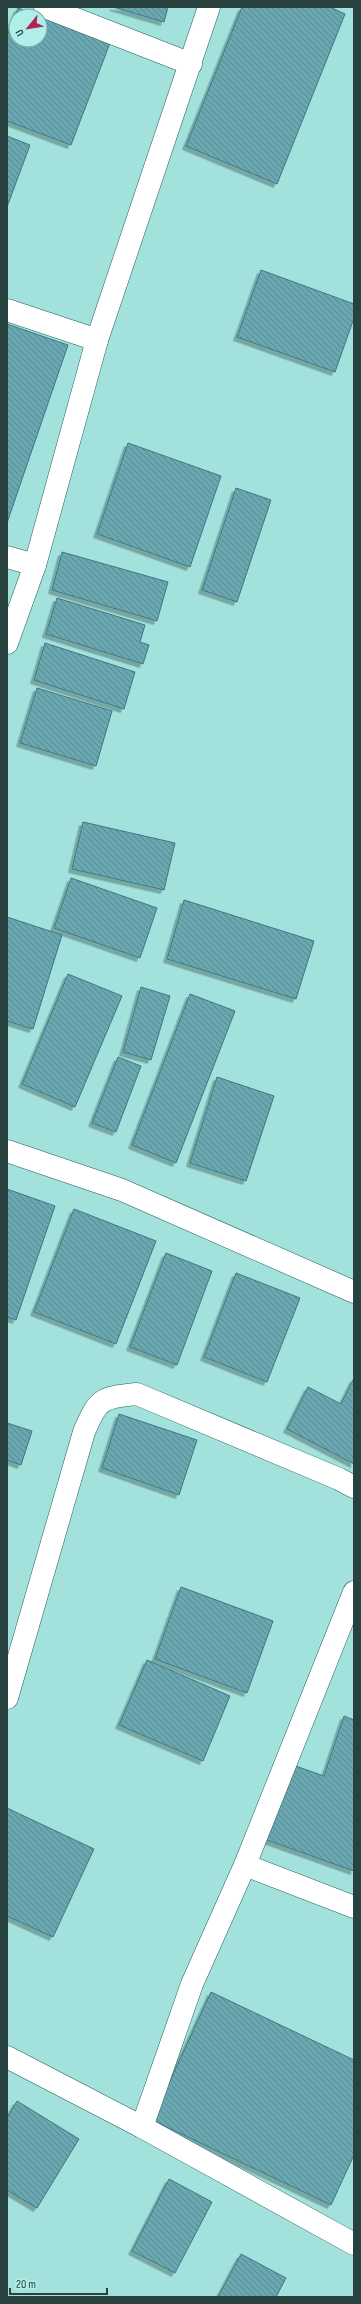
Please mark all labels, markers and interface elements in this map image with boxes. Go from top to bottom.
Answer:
north arrow [8,8,48,48]
text: U [13,27,27,38]
scale bar [10,2270,107,2296]
text: 20 m [16,2277,36,2292]

